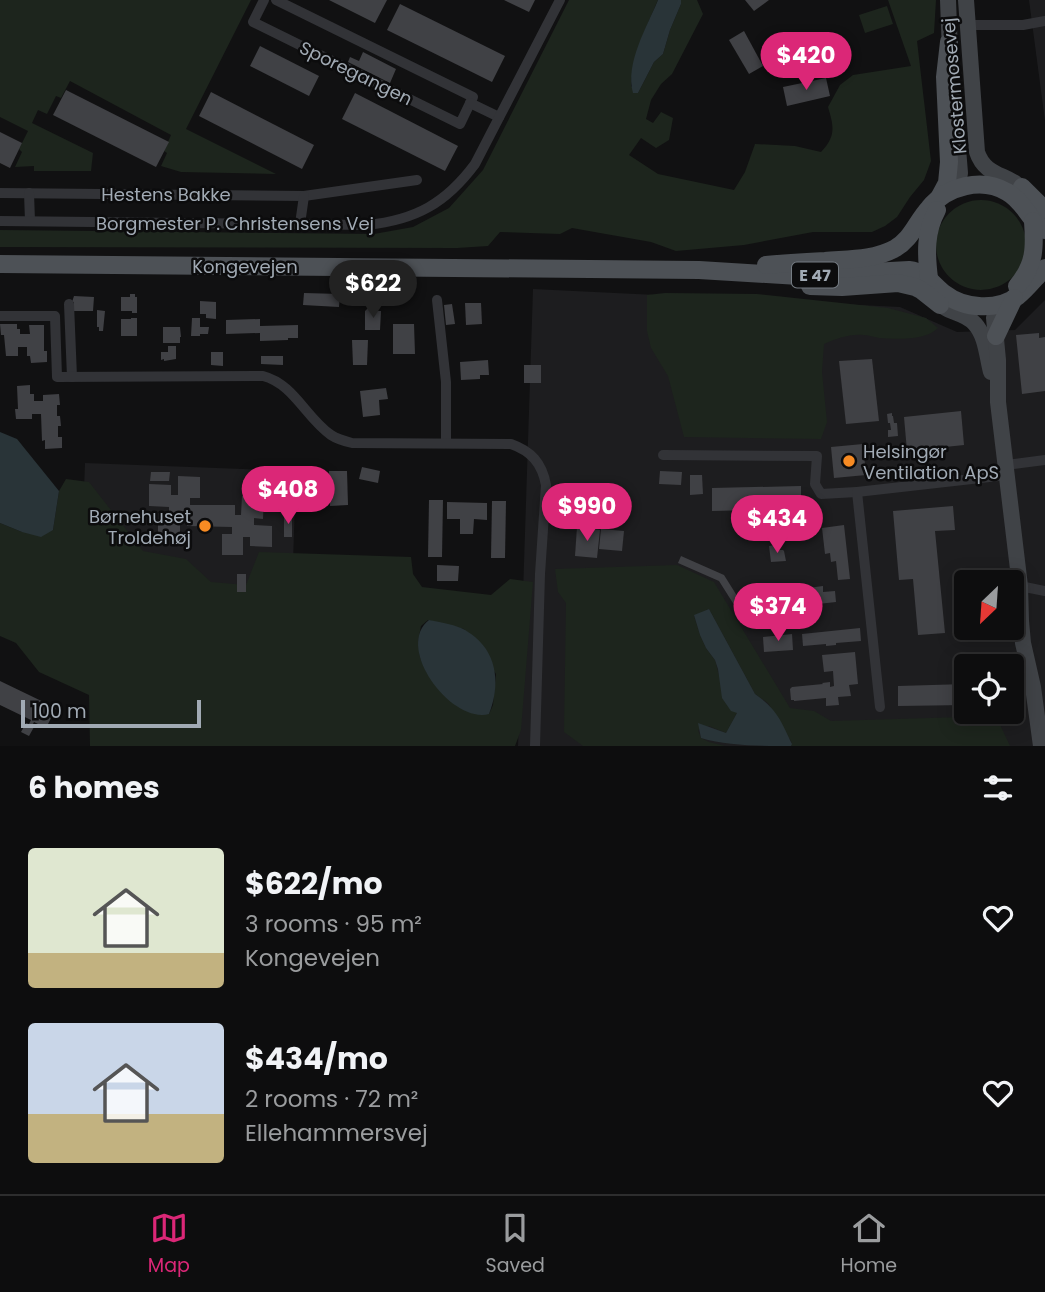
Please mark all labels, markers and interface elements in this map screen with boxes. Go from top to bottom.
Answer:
street label: Klostermosevej [936,17,972,155]
pin: $420 [765,32,847,92]
street label: Sporegangen [295,35,417,111]
text: $420 [777,39,835,71]
street label: Hestens Bakke [101,182,231,207]
street label: Borgmester P. Christensens Vej [96,211,374,236]
street label: Kongevejen [192,254,298,279]
pin: $622 [332,260,414,320]
road number: E 47 [792,262,838,288]
text: $622 [345,267,401,299]
place label: Helsingør Ventilation ApS [863,439,999,485]
marker: Helsingør Ventilation ApS [841,453,857,469]
pin: $408 [247,466,329,526]
text: $408 [258,473,318,505]
pin: $990 [546,484,628,543]
text: $990 [558,490,616,522]
pin: $434 [736,496,818,555]
text: $434 [747,502,807,534]
place label: Børnehuset Troldehøj [89,504,191,550]
marker: Børnehuset Troldehøj [197,518,213,534]
north arrow [954,570,1024,640]
map controls [954,570,1024,724]
pin: $374 [737,584,819,643]
text: $374 [750,590,806,622]
button: locate [954,654,1024,724]
scale bar [21,697,201,729]
text: 100 m [32,698,87,725]
text: 6 homes [28,766,160,809]
icon: filters [979,769,1017,807]
text: $622/mo [245,862,383,905]
icon: home [84,876,168,960]
icon: heart [979,899,1017,937]
text: 3 rooms · 95 m² [245,908,422,940]
text: Kongevejen [245,942,380,974]
text: $434/mo [245,1037,388,1080]
icon: home [84,1051,168,1135]
icon: heart [979,1074,1017,1112]
text: 2 rooms · 72 m² [245,1083,418,1115]
text: Ellehammersvej [245,1117,428,1149]
tab: Map [148,1209,190,1280]
tab: Saved [486,1209,545,1280]
tab: Home [840,1209,897,1280]

